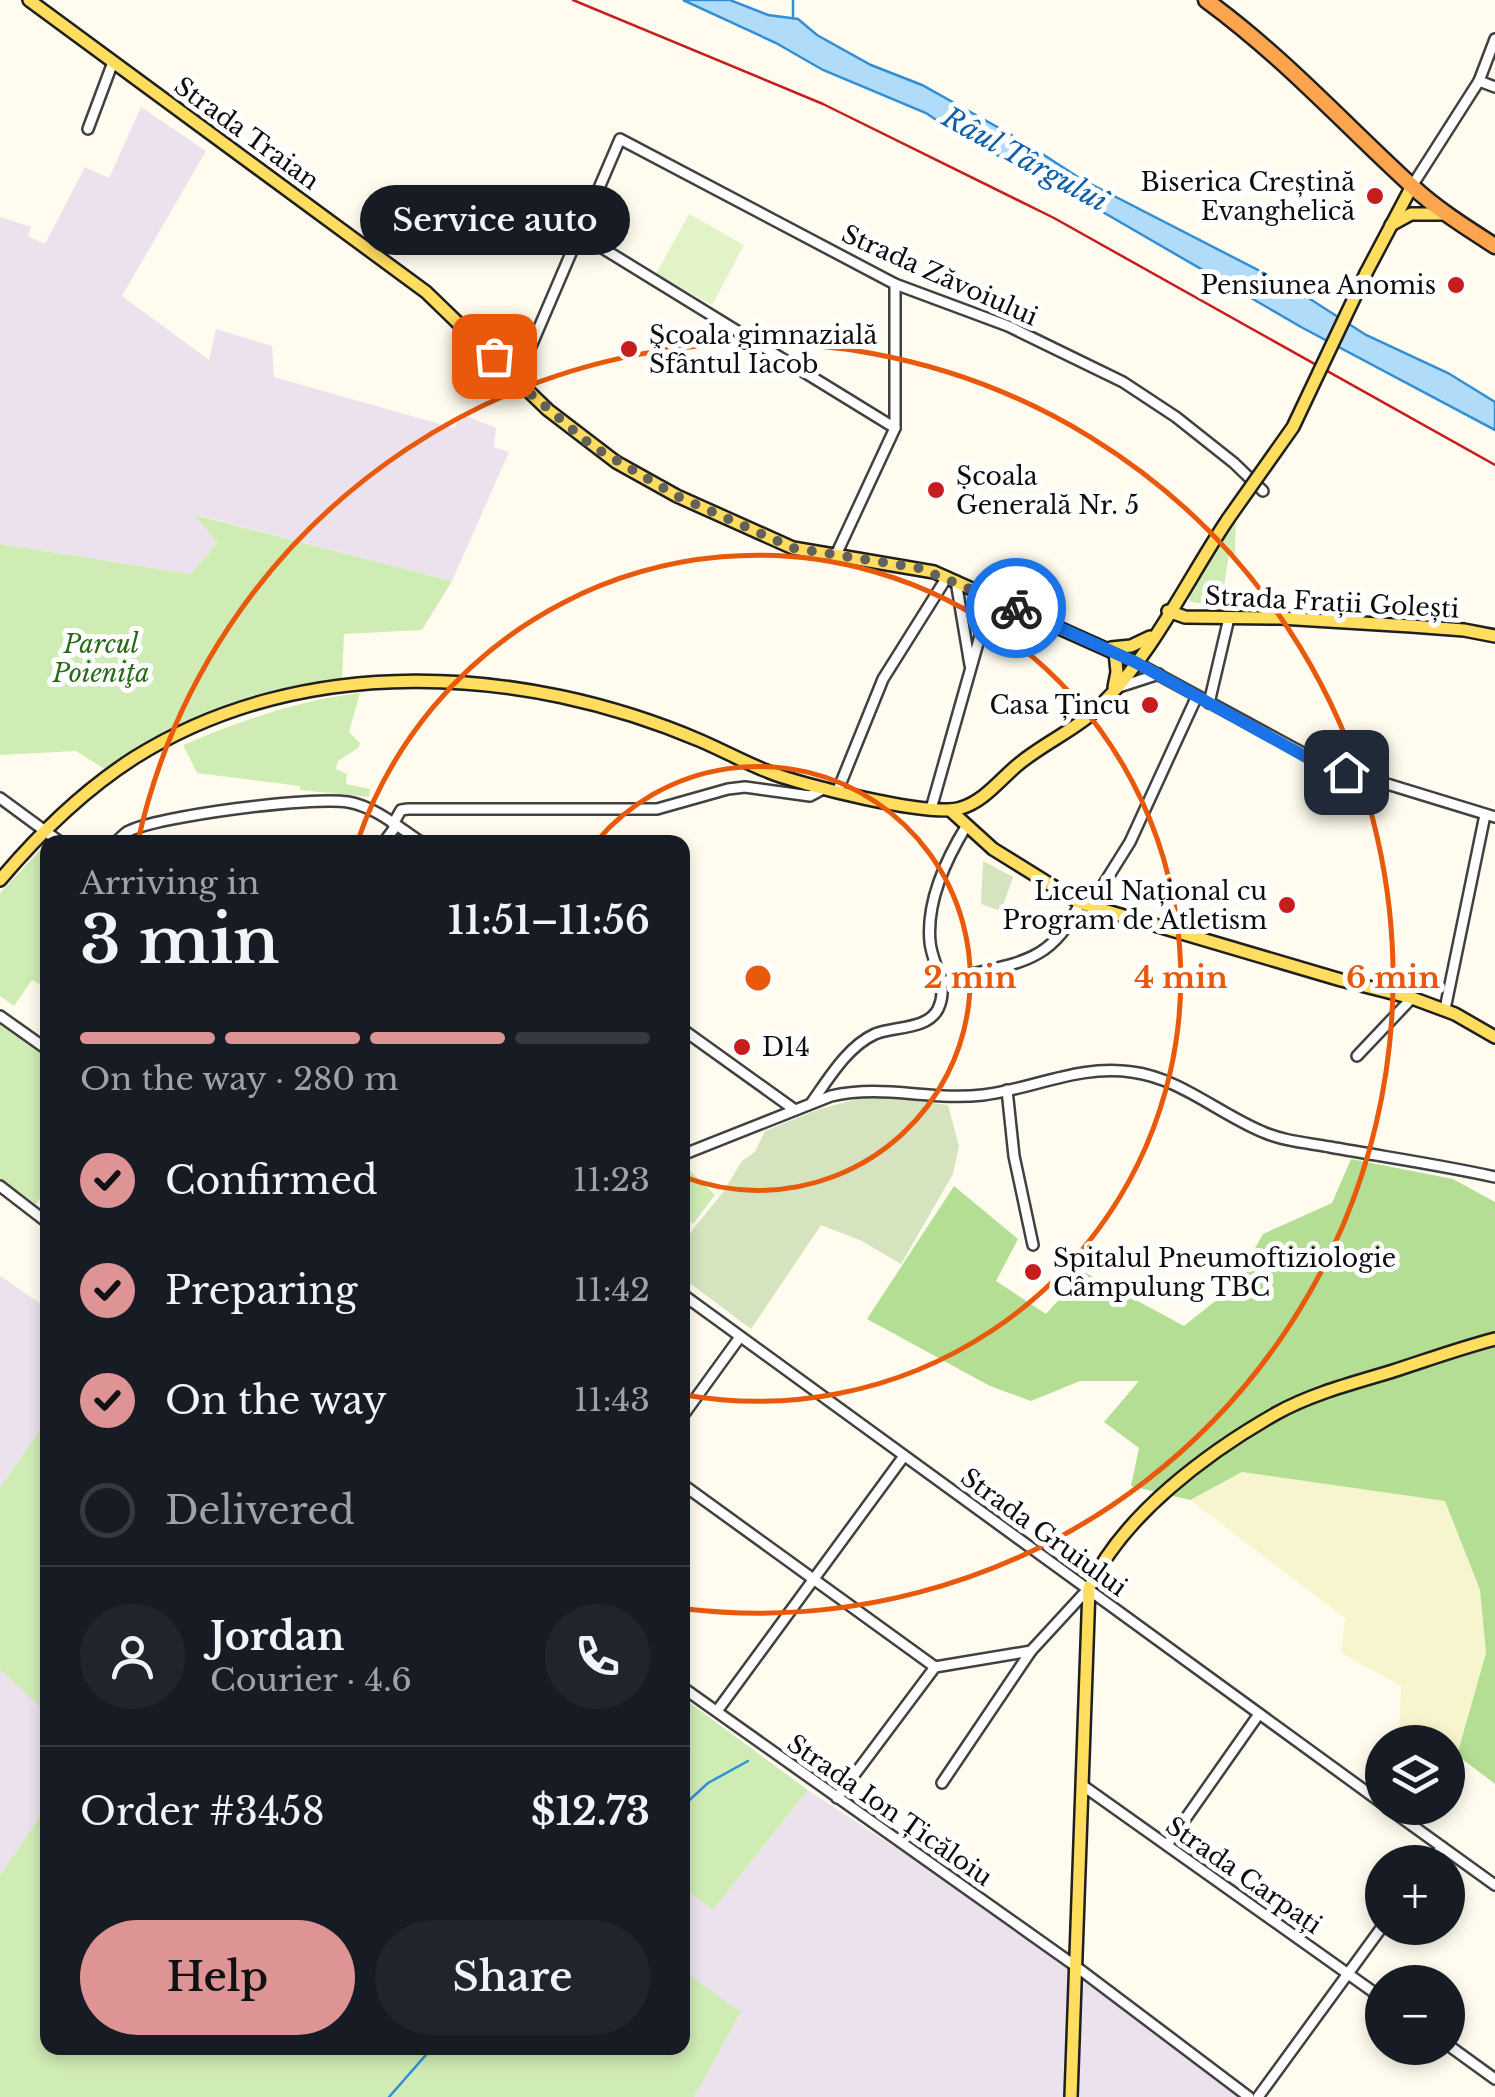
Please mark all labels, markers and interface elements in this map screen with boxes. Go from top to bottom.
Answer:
street label: Strada Traian [168,70,325,196]
water label: Râul Târgului [935,99,1114,219]
place label: Biserica Creștină Evanghelică [1141,167,1355,227]
marker: Biserica Creștină Evanghelică [1364,185,1386,207]
callout: Service auto [359,186,629,256]
text: Service auto [392,200,598,240]
street label: Strada Zăvoiului [837,218,1043,333]
place label: Pensiunea Anomis [1201,270,1436,301]
marker: Pensiunea Anomis [1445,274,1467,296]
pin [452,314,537,399]
place label: Şcoala gimnazială Sfântul Iacob [649,320,877,380]
icon: bag [467,329,522,384]
marker: Şcoala gimnazială Sfântul Iacob [618,338,640,360]
place label: Școala Generală Nr. 5 [956,461,1139,521]
marker: Școala Generală Nr. 5 [925,479,947,501]
courier [966,558,1066,658]
street label: Strada Frații Golești [1204,580,1460,625]
icon: bike [989,581,1044,636]
park label: Parcul Poieniţa [51,629,150,689]
place label: Casa Țincu [990,690,1130,721]
marker: Casa Țincu [1139,694,1161,716]
pin [1304,730,1389,815]
icon: home [1319,745,1374,800]
text: Arriving in [80,863,259,903]
place label: Liceul Național cu Program de Atletism [1002,876,1267,936]
marker: Liceul Național cu Program de Atletism [1276,894,1298,916]
text: 11:51–11:56 [448,897,650,944]
text: 3 min [80,900,280,981]
text: 2 min [923,959,1017,996]
text: 4 min [1134,959,1228,996]
text: 6 min [1346,959,1440,996]
centre of rings [740,960,776,996]
place label: D14 [762,1032,810,1063]
marker: D14 [731,1036,753,1058]
text: On the way · 280 m [80,1059,399,1099]
icon: check [80,1153,135,1208]
text: Confirmed [165,1157,378,1204]
text: 11:23 [573,1160,650,1200]
place label: Spitalul Pneumoftiziologie Câmpulung TBC [1053,1243,1396,1303]
marker: Spitalul Pneumoftiziologie Câmpulung TBC [1022,1261,1044,1283]
icon: check [80,1263,135,1318]
text: Preparing [165,1267,357,1314]
text: 11:42 [574,1270,650,1310]
icon: check [80,1373,135,1428]
text: On the way [165,1377,387,1424]
text: 11:43 [574,1380,650,1420]
street label: Strada Gruiului [955,1462,1133,1603]
text: Delivered [165,1487,355,1534]
button: person [80,1604,185,1709]
button: phone [545,1604,650,1709]
text: Jordan [210,1613,344,1660]
text: Courier · 4.6 [210,1660,412,1700]
map controls [1365,1725,1465,2065]
button: layers [1365,1725,1465,1825]
street label: Strada Ion Țicăloiu [781,1728,998,1893]
text: Order #3458 [80,1788,325,1835]
text: $12.73 [531,1788,650,1835]
street label: Strada Carpați [1160,1810,1328,1941]
button: + [1365,1845,1465,1945]
button: Help [80,1920,355,2035]
button: Share [375,1920,650,2035]
button: − [1365,1965,1465,2065]

